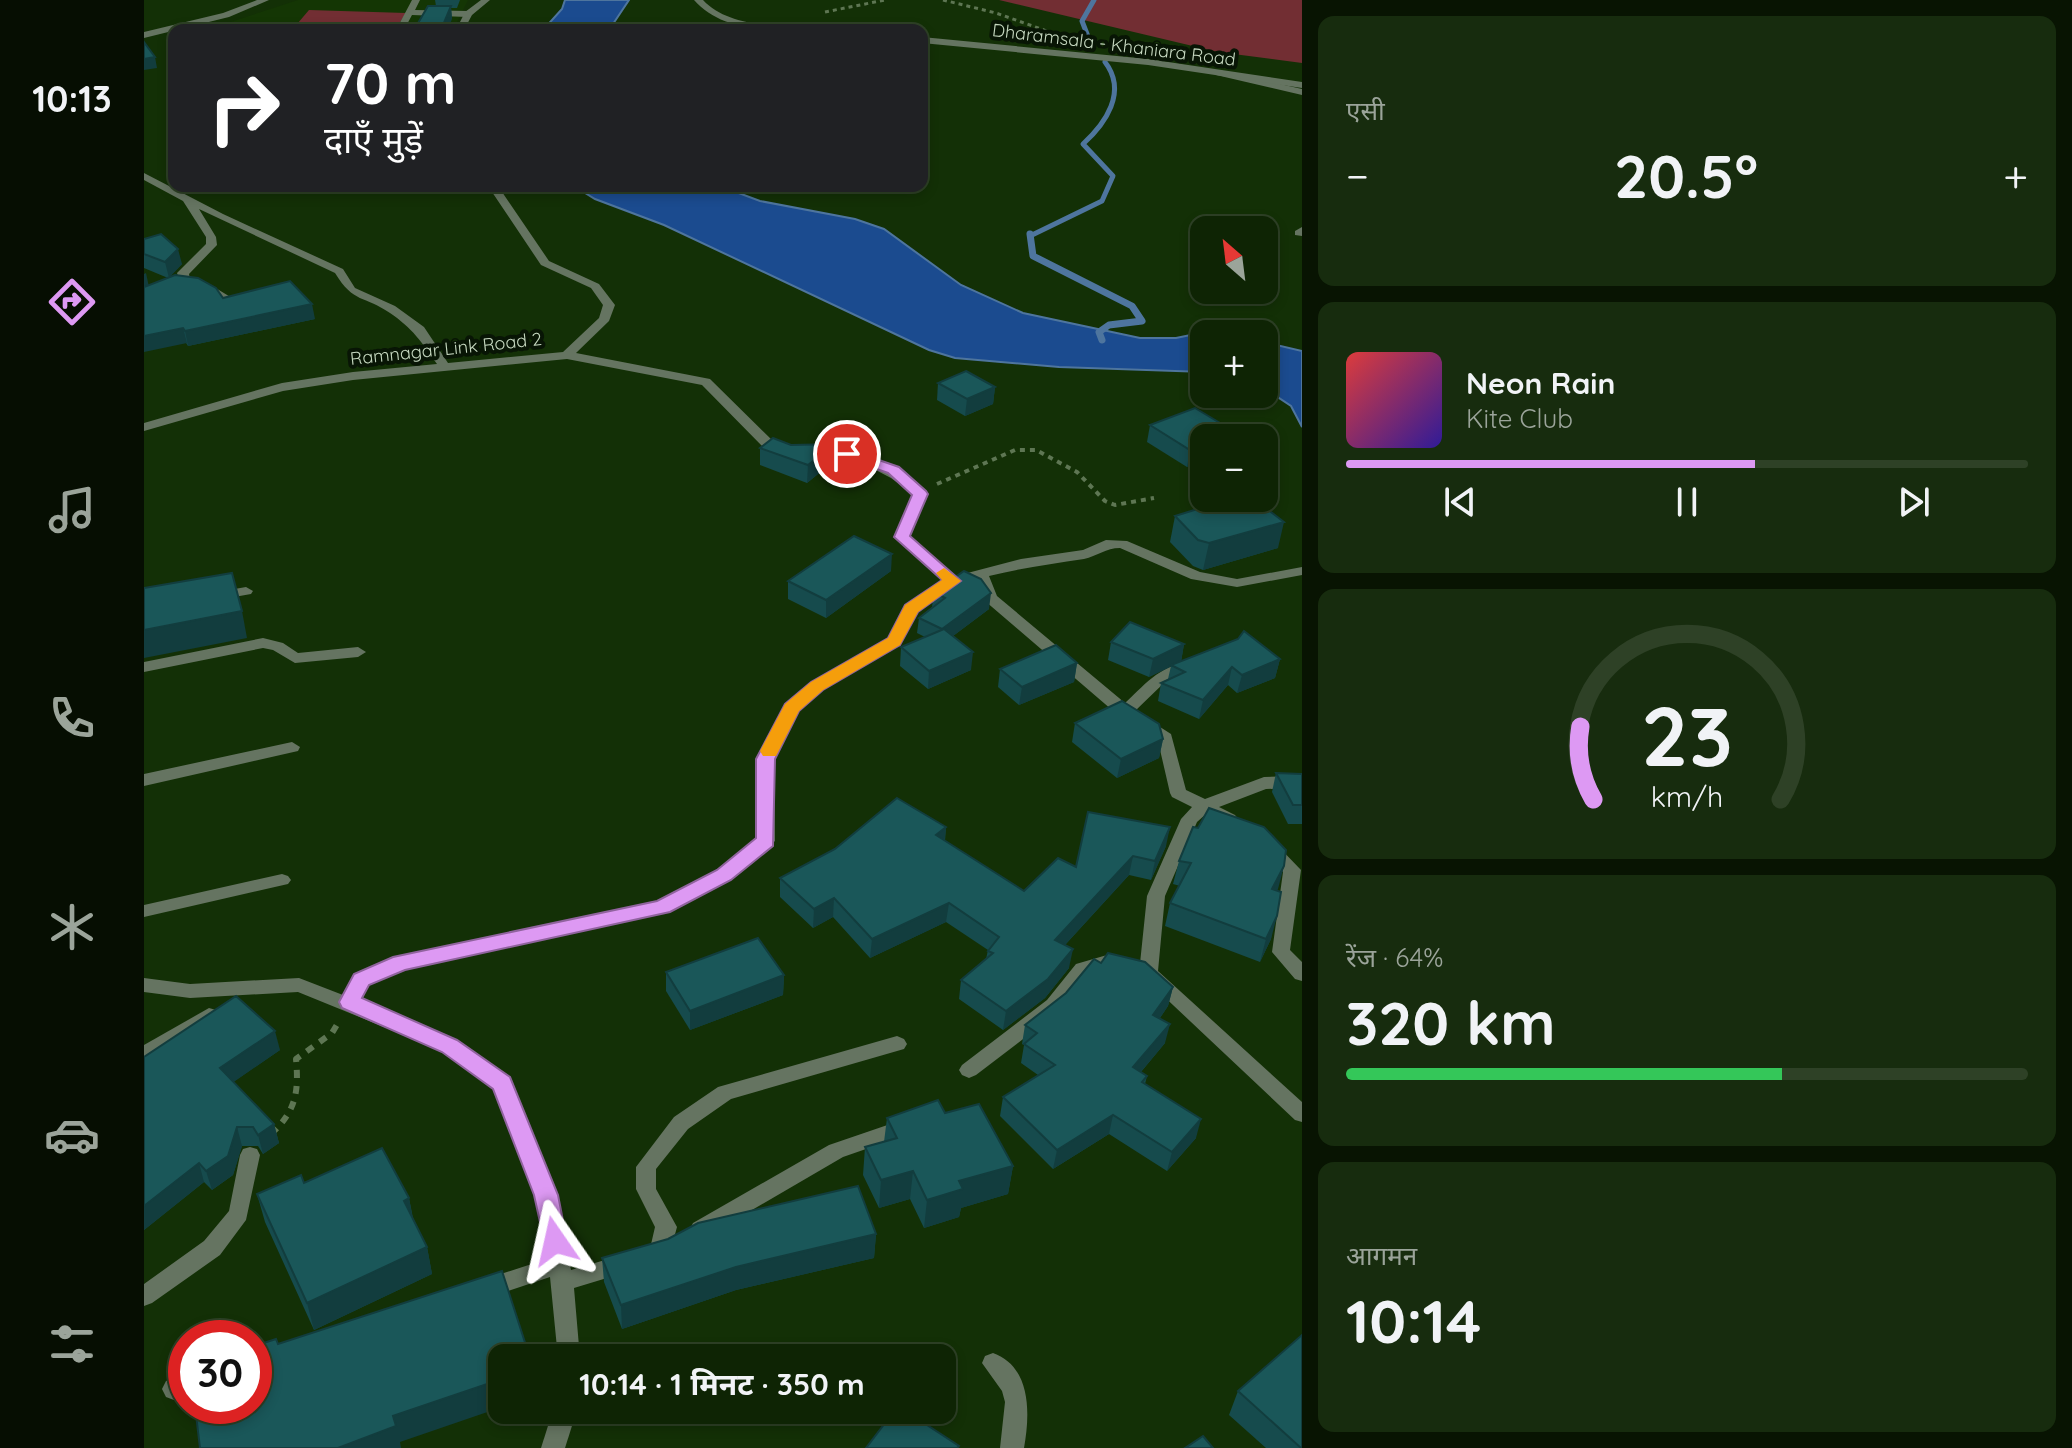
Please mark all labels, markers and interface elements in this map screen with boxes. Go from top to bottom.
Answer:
street label: Dharamsala - Khaniara Road [991,18,1237,71]
text: 70 m [324,48,456,118]
icon: right [192,56,296,160]
text: 10:13 [32,76,112,121]
text: एसी [1346,94,1385,127]
text: दाएँ मुड़ें [324,117,423,162]
text: 20.5° [1614,138,1758,213]
text: − [1346,148,1369,203]
text: + [2003,148,2028,203]
north arrow [1190,216,1278,304]
map controls [1190,216,1278,512]
icon: directions [44,274,100,330]
button: + [1190,320,1278,408]
street label: Ramnagar Link Road 2 [349,327,543,370]
text: Neon Rain [1466,364,1615,402]
text: Kite Club [1466,402,1573,435]
pin [813,420,881,488]
button: − [1190,424,1278,512]
icon: arrive [825,432,869,476]
icon: previous [1438,480,1482,524]
icon: pause [1665,480,1709,524]
icon: next [1892,480,1936,524]
icon: music [44,482,100,538]
text: 23 [1641,683,1733,787]
icon: phone [44,690,100,746]
text: km/h [1651,778,1723,814]
icon: climate [44,899,100,955]
text: रेंज · 64% [1346,941,1443,974]
text: 320 km [1346,985,1555,1060]
icon: car [44,1107,100,1163]
position arrow [513,1199,597,1283]
text: आगमन [1346,1239,1417,1272]
text: 10:14 [1346,1283,1481,1358]
icon: filters [44,1316,100,1372]
speed limit sign: 30 [168,1320,272,1424]
text: 10:14 · 1 मिनट · 350 m [579,1365,865,1403]

